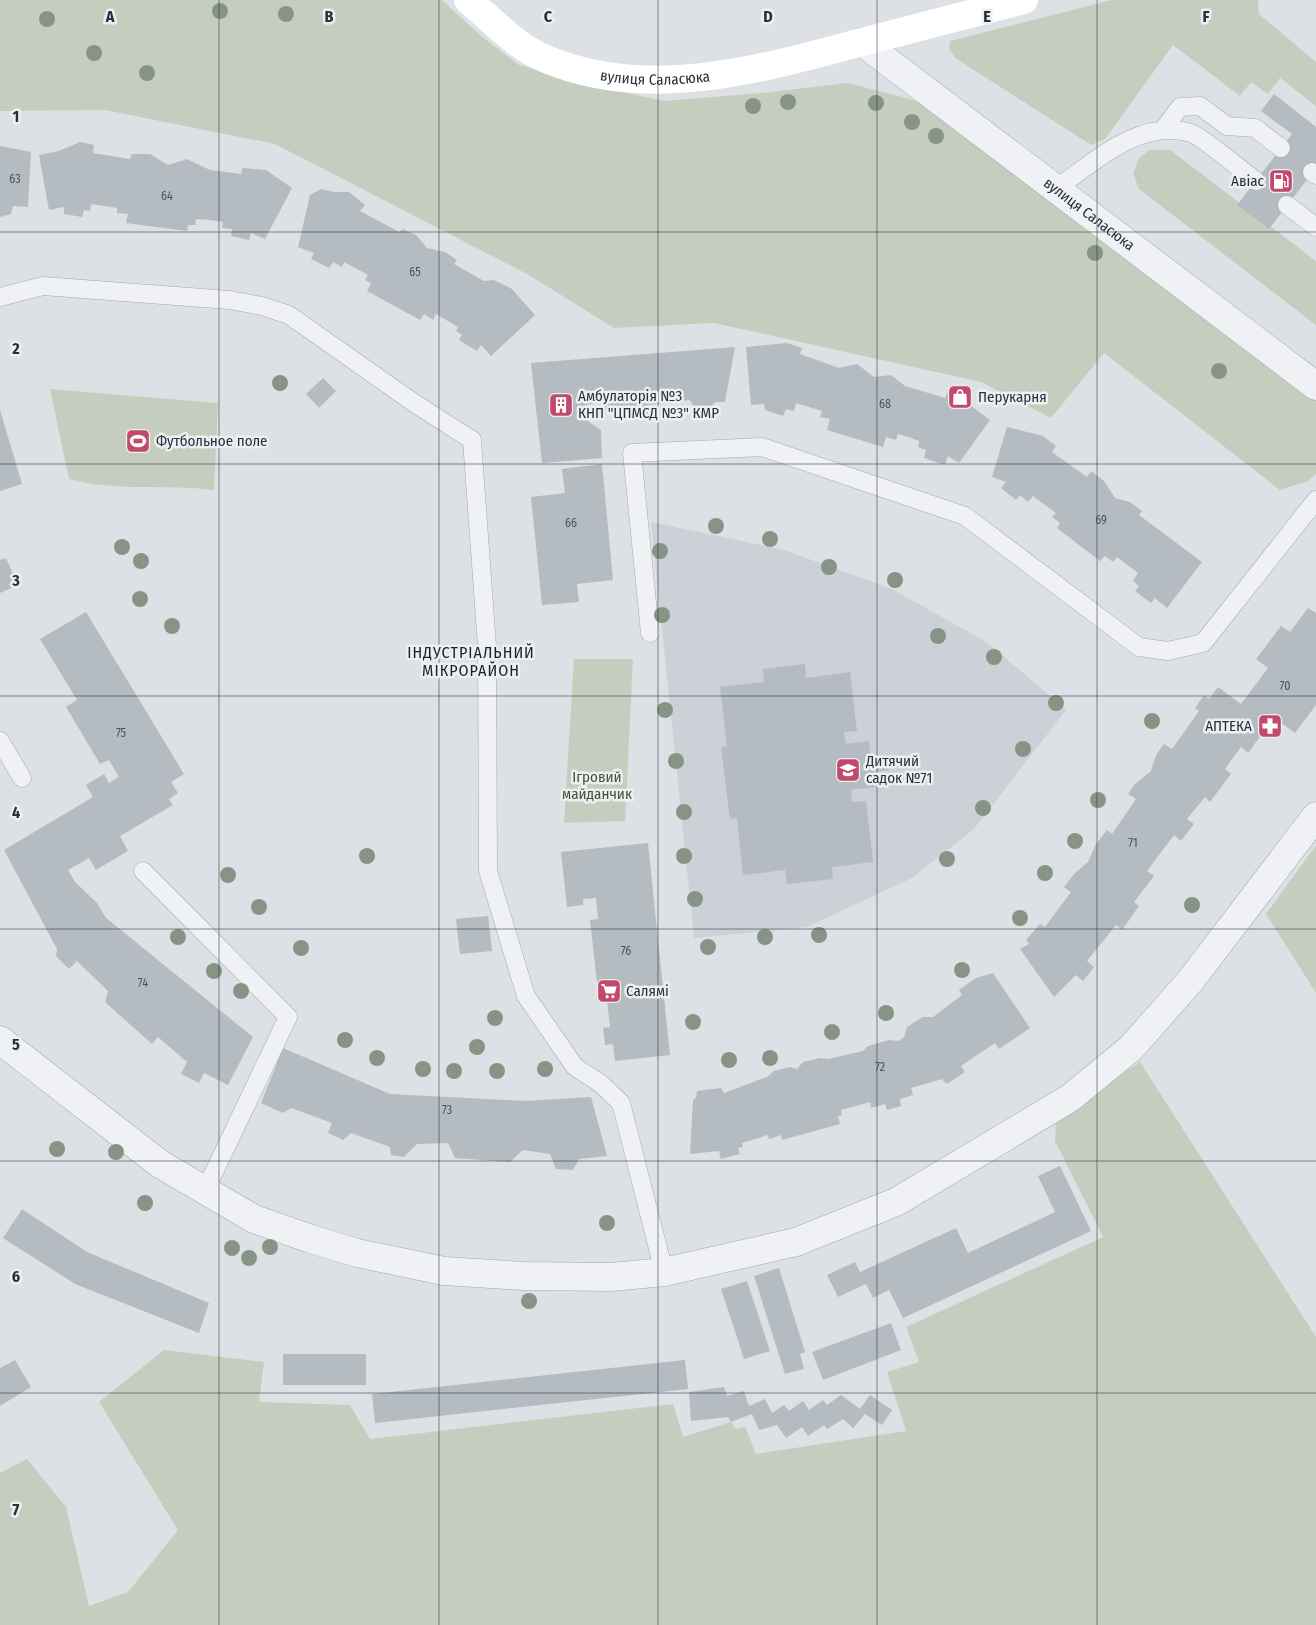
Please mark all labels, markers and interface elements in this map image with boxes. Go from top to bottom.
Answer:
text: A [105,7,115,26]
text: B [325,7,334,26]
text: C [544,7,553,26]
text: D [763,7,773,26]
text: E [983,7,991,26]
text: F [1202,7,1210,26]
street label: вулиця Саласюка [599,66,711,89]
text: 1 [13,107,19,126]
fuel station icon: Авіас [1268,168,1294,194]
house number: 63 [9,172,21,186]
place label: Авіас [1231,172,1265,190]
street label: вулиця Саласюка [1040,174,1138,254]
house number: 64 [161,189,173,203]
house number: 65 [409,265,421,279]
text: 2 [11,339,20,358]
shop icon: Перукарня [947,384,973,410]
place label: Амбулаторія №3 КНП "ЦПМСД №3" КМР [578,387,719,422]
place label: Перукарня [978,388,1047,406]
building icon: Амбулаторія №3 КНП "ЦПМСД №3" КМР [548,392,574,418]
house number: 68 [879,397,891,411]
sports icon: Футбольное поле [125,428,151,454]
place label: Футбольное поле [156,432,268,450]
house number: 69 [1095,513,1107,527]
house number: 66 [565,516,577,530]
text: 3 [11,571,20,590]
district label: ІНДУСТРІАЛЬНИЙ МІКРОРАЙОН [407,643,535,680]
house number: 70 [1280,679,1290,693]
pharmacy icon: АПТЕКА [1257,713,1283,739]
place label: АПТЕКА [1205,717,1252,735]
house number: 75 [116,726,127,740]
place label: Дитячий садок №71 [865,752,932,787]
school or university icon: Дитячий садок №71 [835,757,861,783]
park label: Ігровий майданчик [562,768,632,803]
text: 4 [12,803,20,822]
house number: 71 [1128,836,1138,850]
house number: 76 [621,944,631,958]
house number: 74 [138,976,148,990]
supermarket icon: Салямі [596,978,622,1004]
place label: Салямі [626,982,669,1000]
text: 5 [12,1035,20,1054]
house number: 72 [875,1060,885,1074]
house number: 73 [442,1103,452,1117]
text: 6 [12,1267,20,1286]
text: 7 [13,1500,20,1519]

